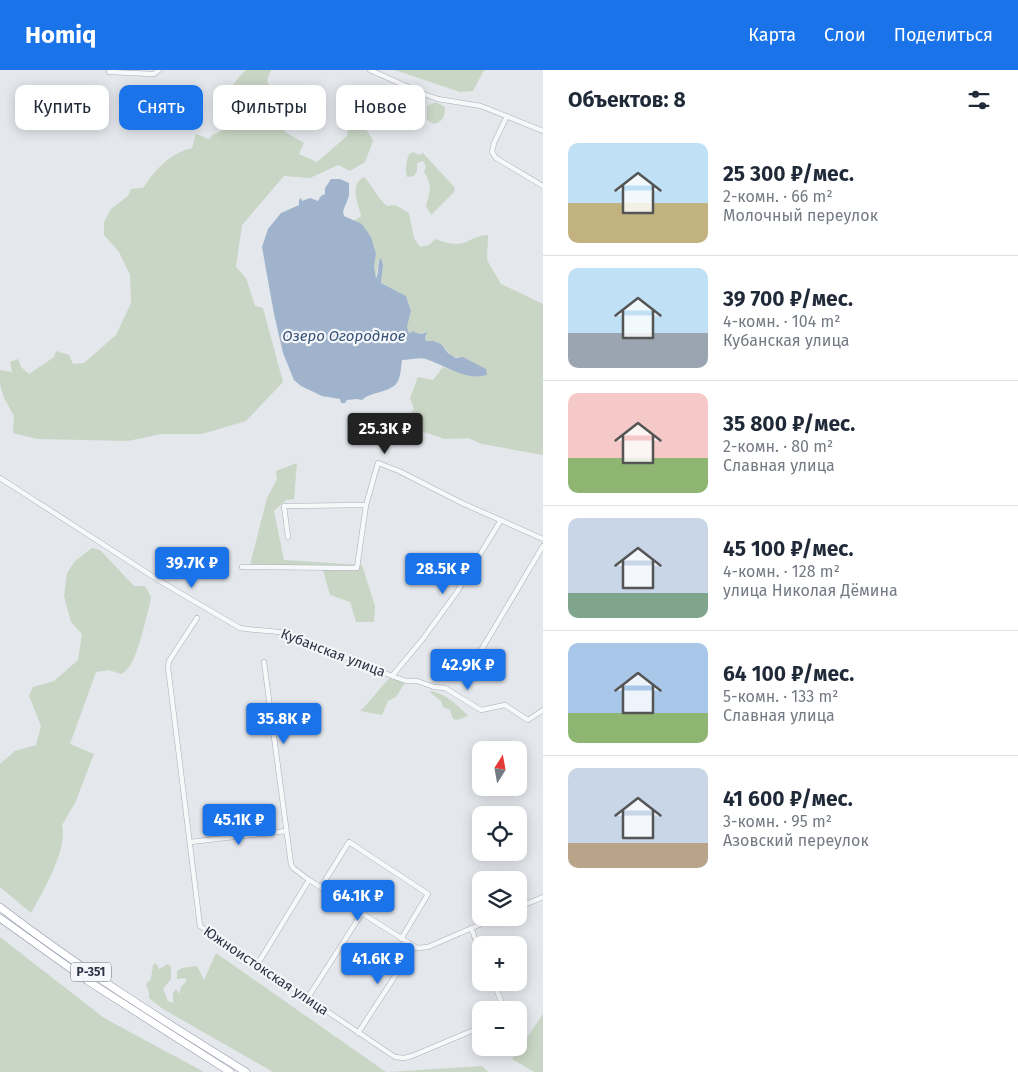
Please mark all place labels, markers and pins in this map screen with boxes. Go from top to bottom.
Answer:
pin: 25.3K ₽ [339,412,431,455]
pin: 39.7K ₽ [146,546,238,589]
pin: 28.5K ₽ [397,552,489,595]
pin: 42.9K ₽ [422,648,514,691]
pin: 35.8K ₽ [238,702,330,745]
pin: 45.1K ₽ [193,804,285,846]
pin: 64.1K ₽ [312,880,404,922]
pin: 41.6K ₽ [332,942,424,985]

